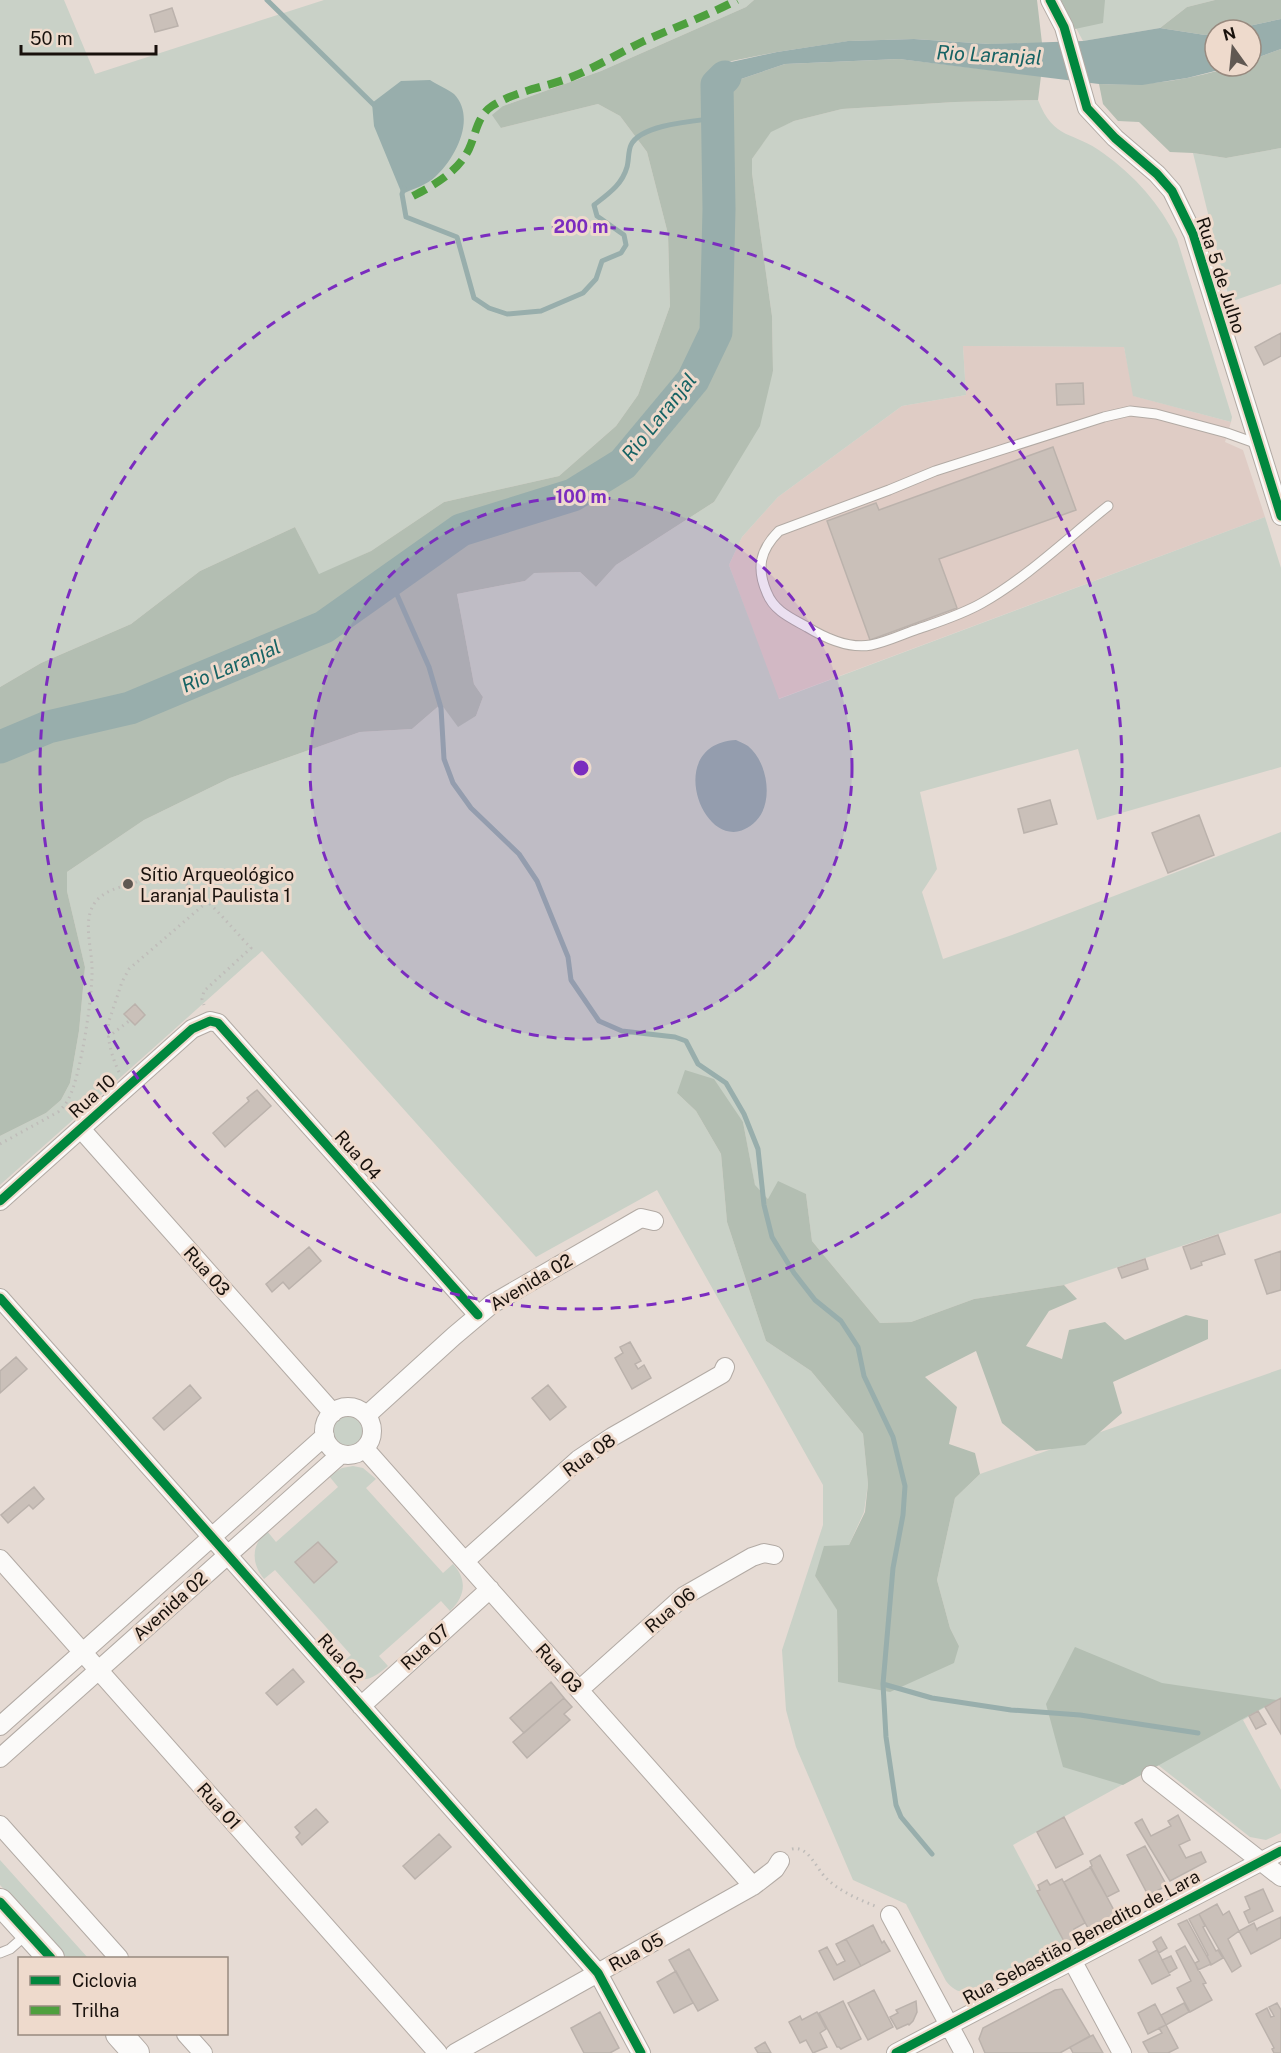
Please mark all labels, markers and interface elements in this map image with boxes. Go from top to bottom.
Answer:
scale bar [21,18,156,56]
north arrow [1203,18,1263,78]
text: N [1221,23,1238,45]
text: 50 m [30,28,73,49]
water label: Rio Laranjal [936,40,1042,70]
street label: Rua 5 de Julho [1192,214,1250,336]
text: 200 m [554,216,608,237]
water label: Rio Laranjal [616,368,702,466]
text: 100 m [555,486,607,507]
water label: Rio Laranjal [178,634,284,698]
centre of rings [571,758,591,778]
place label: Sítio Arqueológico Laranjal Paulista 1 [140,864,294,906]
marker: Sítio Arqueológico Laranjal Paulista 1 [121,877,135,891]
street label: Rua 10 [64,1070,120,1122]
street label: Rua 04 [330,1126,386,1184]
street label: Rua 03 [179,1242,235,1300]
street label: Avenida 02 [486,1249,576,1315]
street label: Rua 08 [559,1429,619,1481]
street label: Avenida 02 [129,1567,211,1645]
street label: Rua 06 [641,1583,699,1637]
street label: Rua 07 [396,1620,454,1674]
street label: Rua 02 [314,1629,368,1687]
street label: Rua 03 [531,1639,587,1697]
street label: Rua 01 [193,1778,245,1834]
street label: Rua Sebastião Benedito de Lara [959,1865,1203,2009]
street label: Rua 05 [605,1928,667,1976]
legend [18,1957,228,2035]
text: Ciclovia [72,1970,137,1991]
text: Trilha [72,2000,119,2021]

